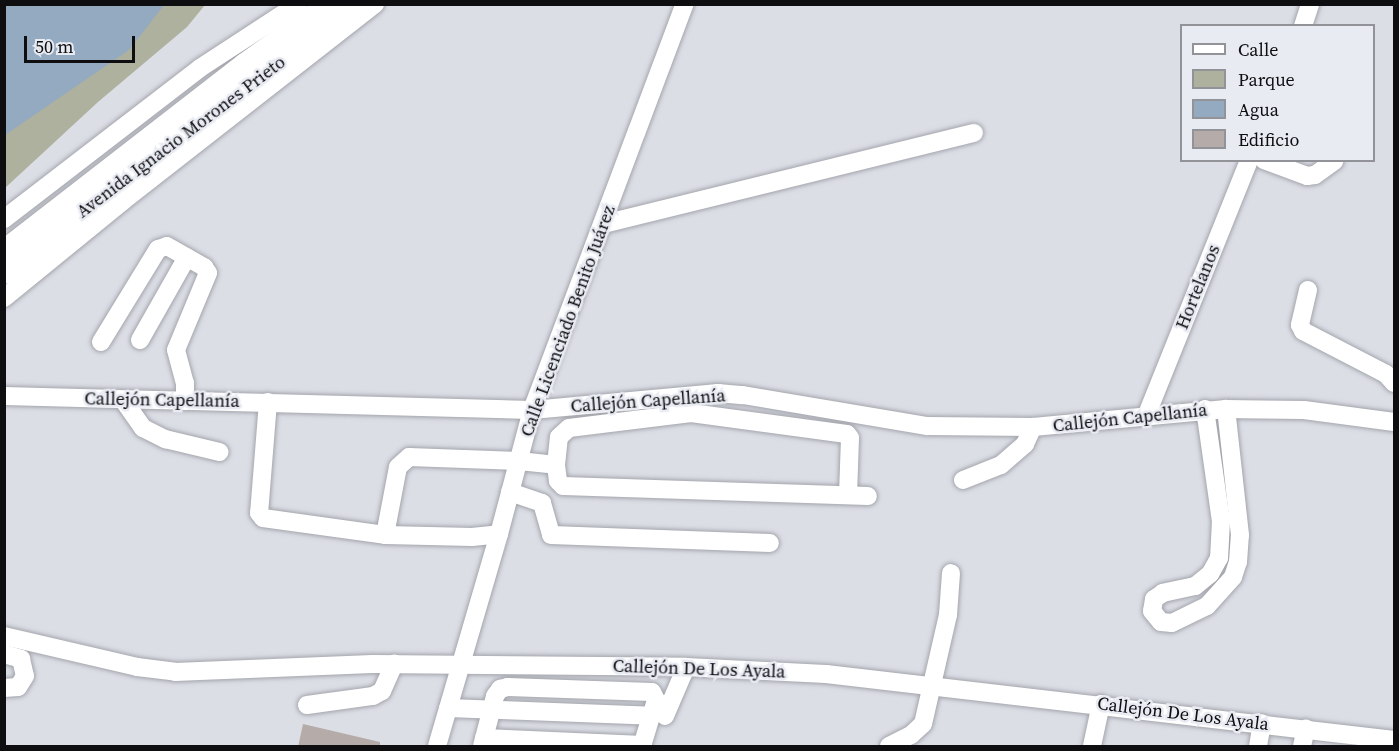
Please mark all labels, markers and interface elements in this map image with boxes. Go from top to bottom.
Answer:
scale bar [27,24,138,62]
legend [1180,24,1375,162]
text: 50 m [35,34,73,59]
text: Calle [1238,37,1278,62]
street label: Avenida Ignacio Morones Prieto [72,51,290,223]
text: Parque [1238,67,1295,92]
text: Agua [1238,97,1279,122]
text: Edificio [1238,127,1299,152]
street label: Calle Licenciado Benito Juárez [516,202,620,440]
street label: Hortelanos [1171,242,1225,332]
street label: Callejón Capellanía [570,385,726,417]
street label: Callejón Capellanía [84,388,240,412]
street label: Callejón Capellanía [1052,399,1208,437]
street label: Callejón De Los Ayala [612,655,786,683]
street label: Callejón De Los Ayala [1096,693,1270,735]

